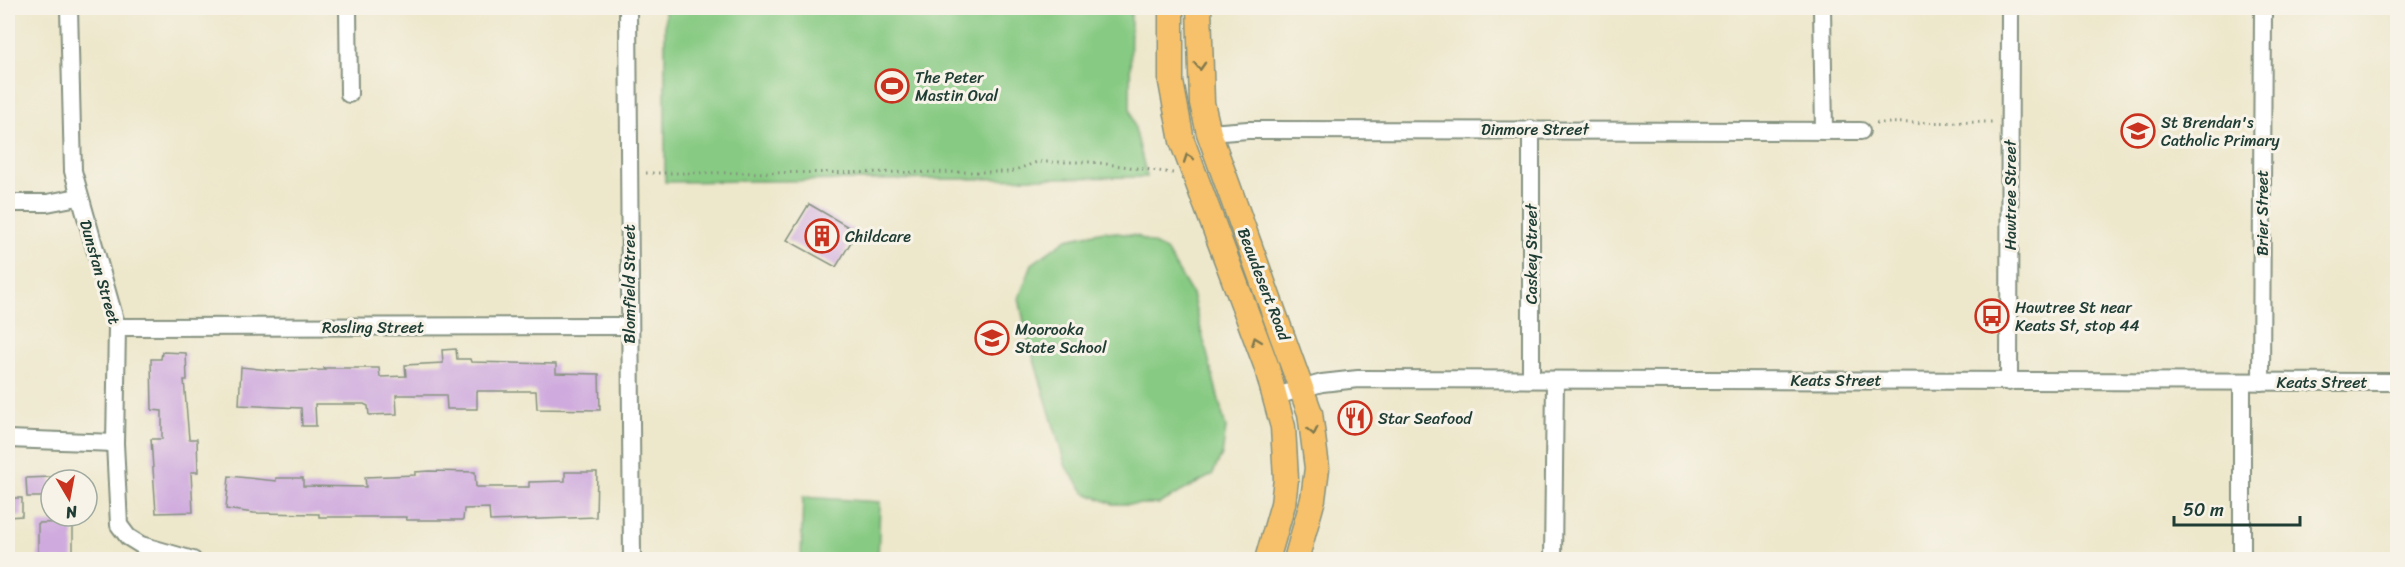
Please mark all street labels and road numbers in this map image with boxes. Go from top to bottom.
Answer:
street label: Dinmore Street [1481,115,1590,144]
street label: Hawtree Street [1996,139,2025,250]
street label: Brier Street [2248,170,2277,256]
street label: Caskey Street [1517,203,1546,304]
street label: Dunstan Street [71,216,129,328]
street label: Beaudesert Road [1229,223,1299,346]
street label: Blomfield Street [615,224,644,344]
street label: Rosling Street [322,313,424,342]
street label: Keats Street [1791,366,1882,395]
street label: Keats Street [2277,368,2368,397]

